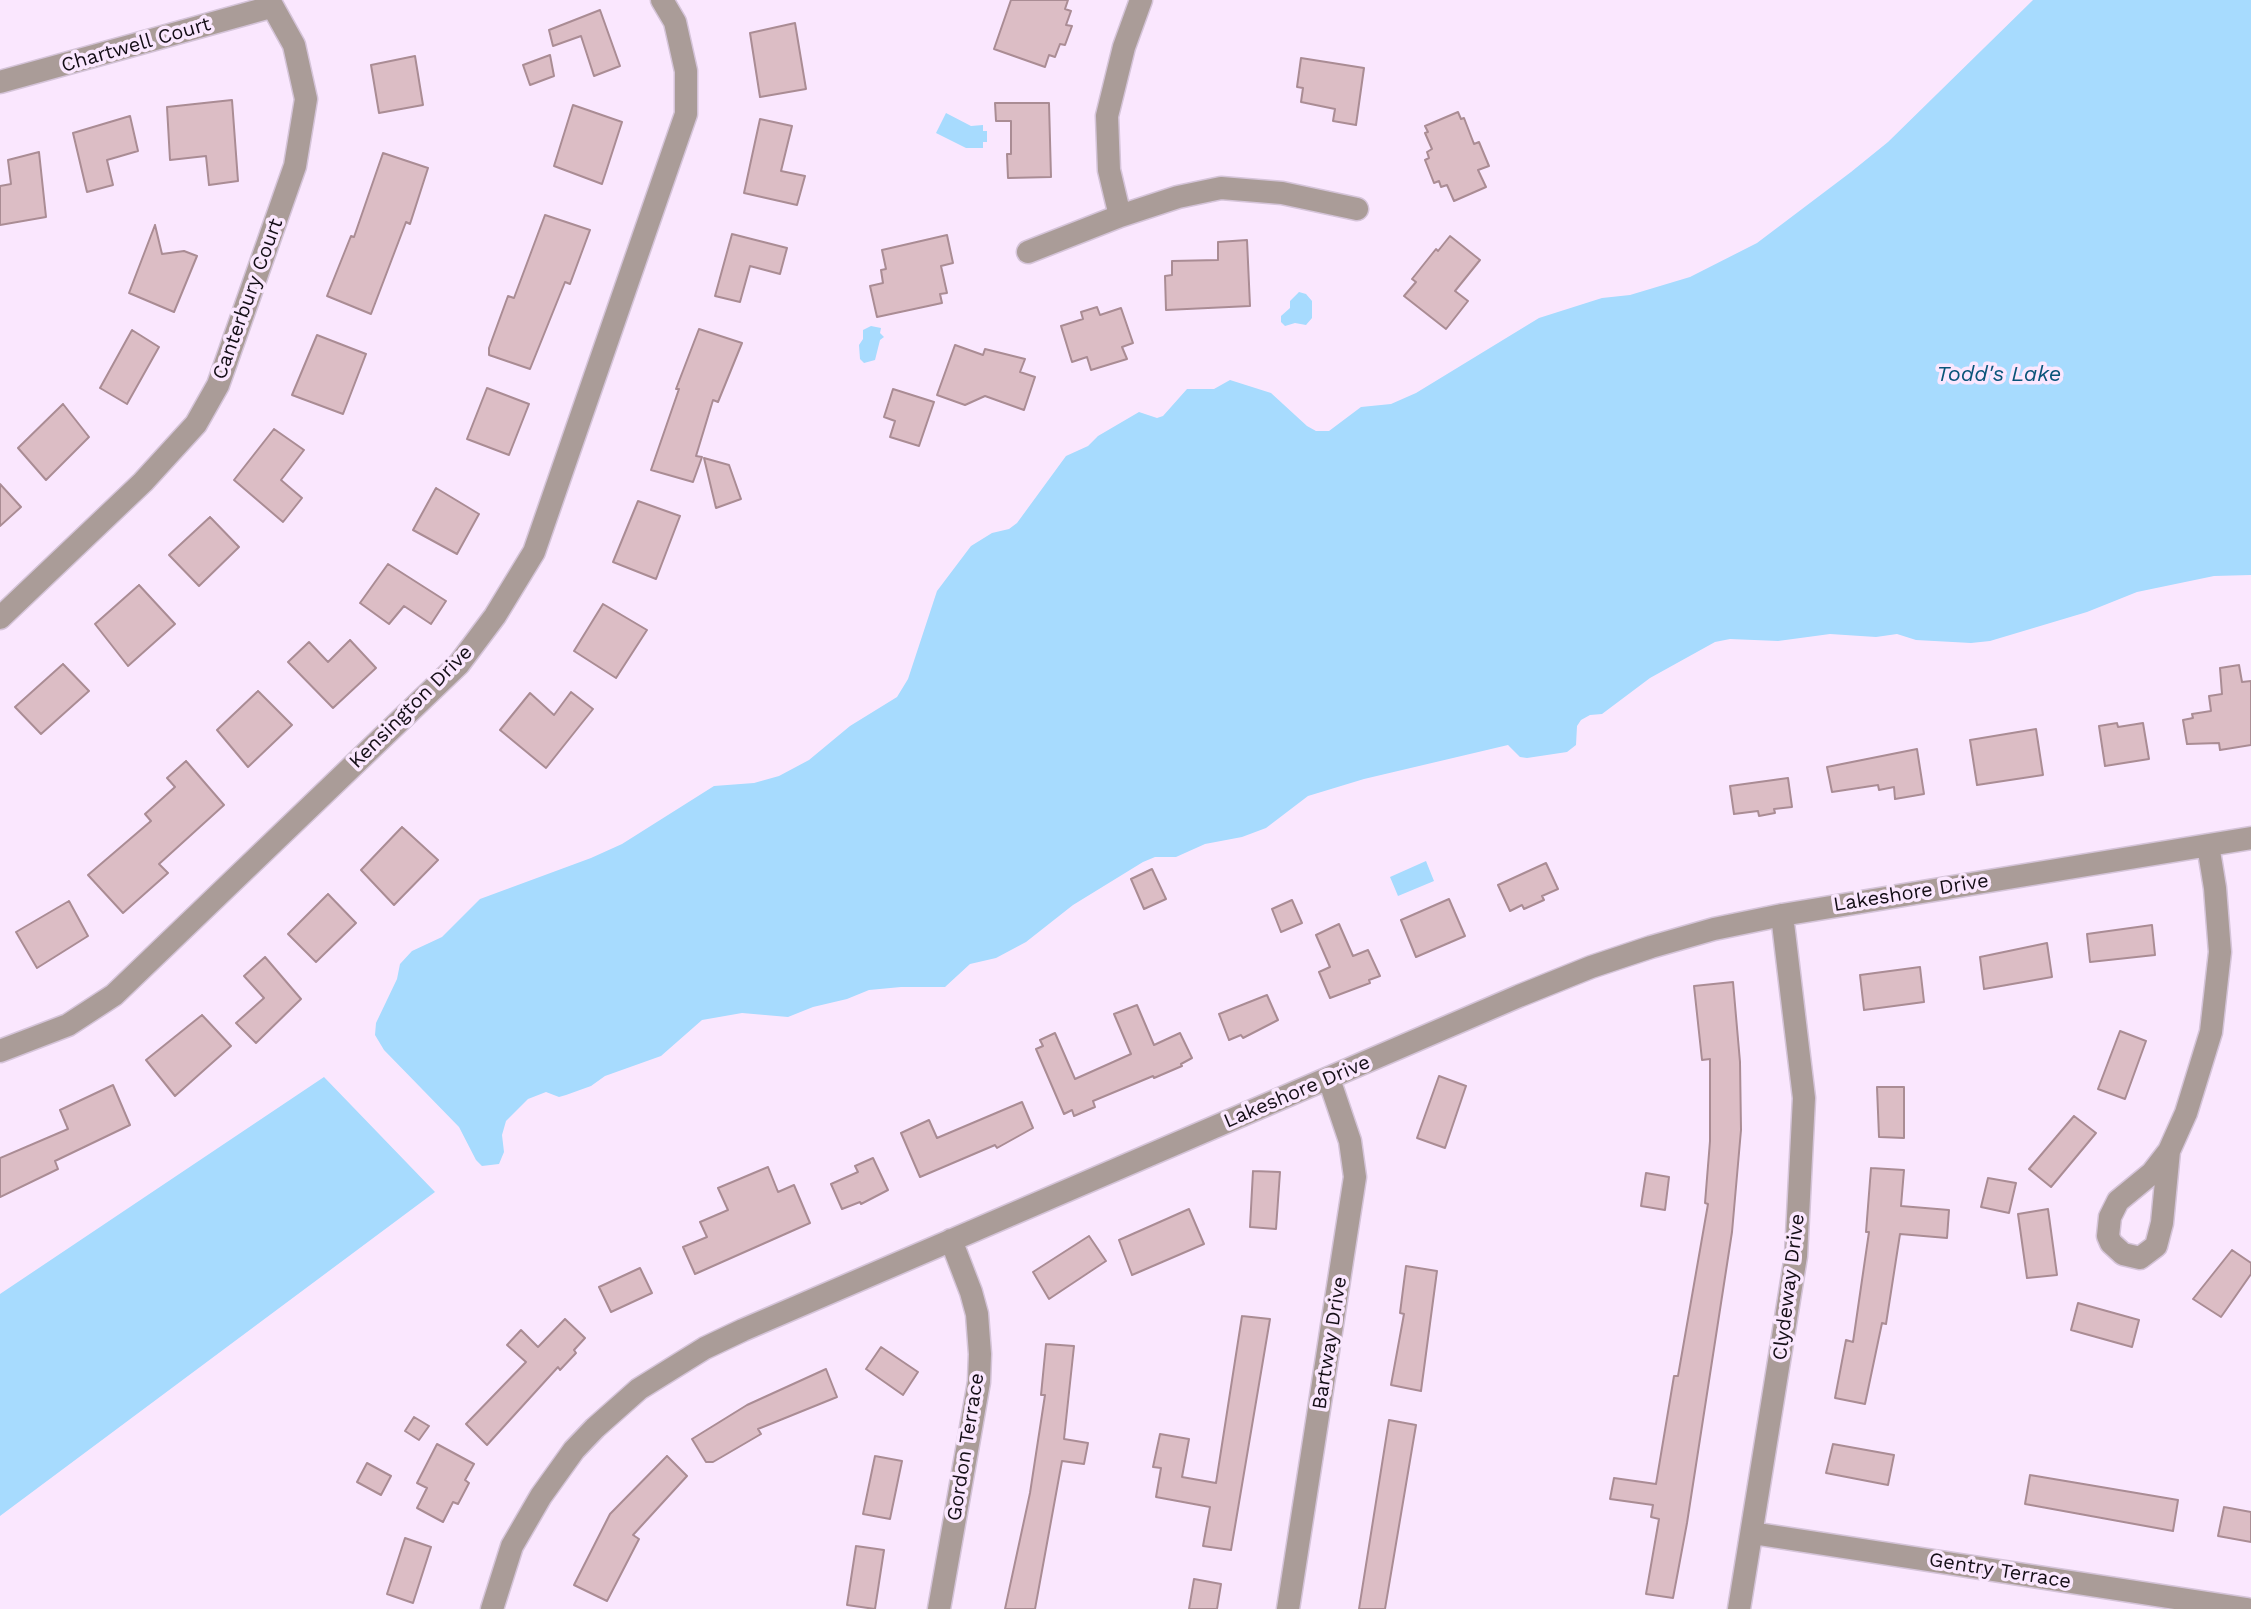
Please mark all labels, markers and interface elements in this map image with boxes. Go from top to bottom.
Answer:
street label: Chartwell Court [59,12,213,78]
street label: Canterbury Court [208,215,288,383]
water label: Todd's Lake [1937,362,2061,388]
street label: Kensington Drive [344,640,478,774]
street label: Lakeshore Drive [1832,869,1990,917]
street label: Lakeshore Drive [1220,1050,1374,1134]
street label: Clydeway Drive [1768,1212,1810,1362]
street label: Bartway Drive [1308,1275,1352,1411]
street label: Gordon Terrace [942,1371,990,1523]
street label: Gentry Terrace [1927,1548,2073,1594]

